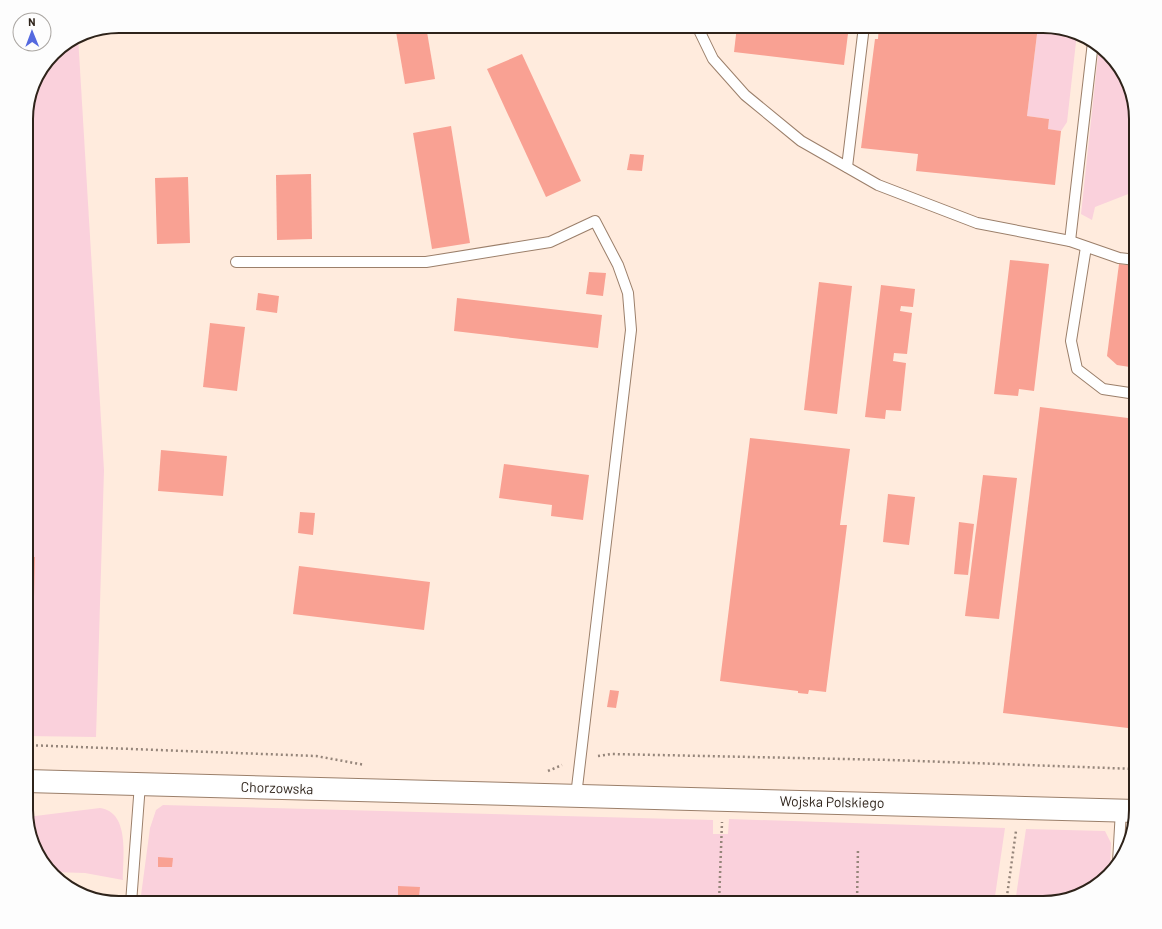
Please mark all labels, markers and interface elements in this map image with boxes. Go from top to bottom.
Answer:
north arrow [12,12,52,52]
text: N [28,15,36,28]
street label: Chorzowska [240,778,314,797]
street label: Wojska Polskiego [779,792,885,811]

